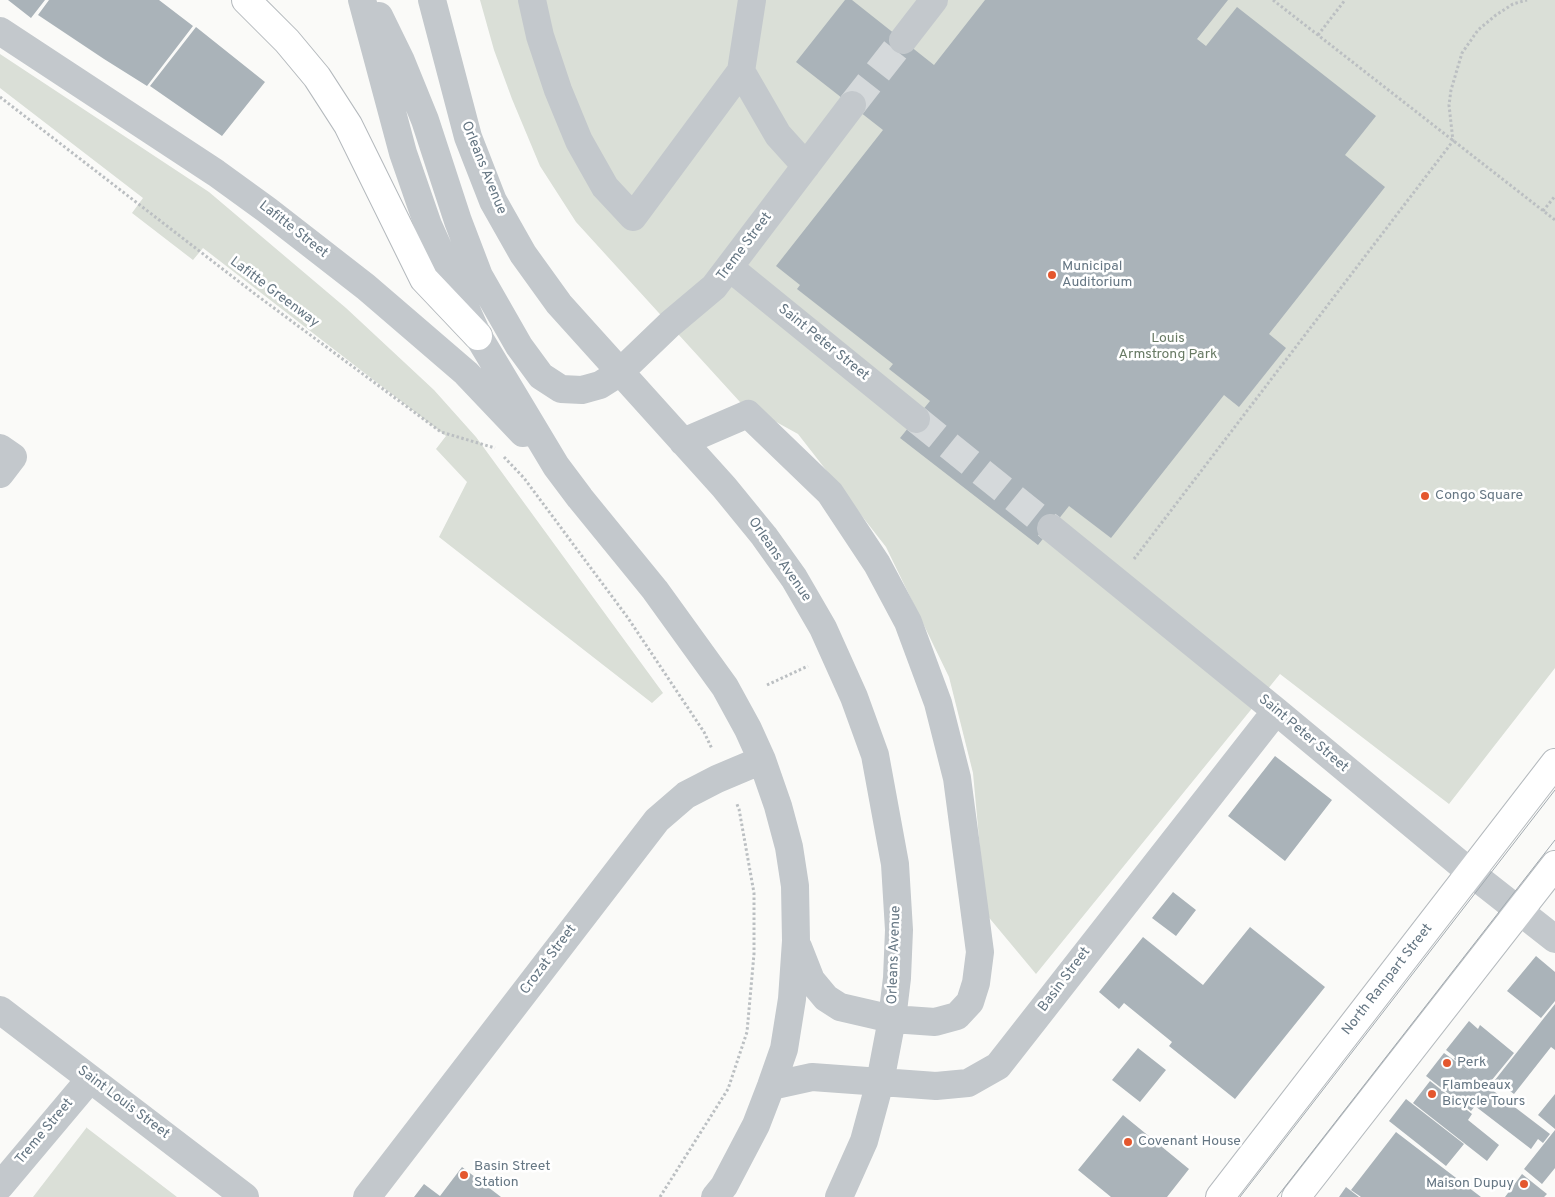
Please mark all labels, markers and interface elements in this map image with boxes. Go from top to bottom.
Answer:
street label: Orleans Avenue [457,119,509,217]
street label: Lafitte Street [255,198,331,262]
street label: Treme Street [714,210,776,284]
street label: Lafitte Greenway [226,254,322,332]
place label: Municipal Auditorium [1062,259,1132,292]
marker: Municipal Auditorium [1046,269,1058,281]
street label: Saint Peter Street [774,301,872,385]
park label: Louis Armstrong Park [1119,331,1217,364]
place label: Congo Square [1435,488,1523,504]
marker: Congo Square [1419,490,1431,502]
street label: Orleans Avenue [744,515,814,605]
street label: Saint Peter Street [1255,692,1351,776]
street label: Orleans Avenue [885,905,905,1005]
street label: North Rampart Street [1339,921,1437,1039]
street label: Crozat Street [517,922,581,998]
street label: Basin Street [1035,944,1095,1016]
place label: Perk [1457,1055,1486,1071]
marker: Perk [1441,1057,1453,1069]
street label: Saint Louis Street [74,1063,172,1143]
place label: Flambeaux Bicycle Tours [1442,1078,1525,1110]
marker: Flambeaux Bicycle Tours [1426,1088,1438,1100]
street label: Treme Street [12,1096,78,1168]
place label: Covenant House [1138,1134,1241,1150]
marker: Covenant House [1122,1136,1134,1148]
place label: Basin Street Station [474,1159,551,1192]
marker: Basin Street Station [458,1169,470,1181]
place label: Maison Dupuy [1426,1176,1514,1192]
marker: Maison Dupuy [1518,1178,1530,1190]

